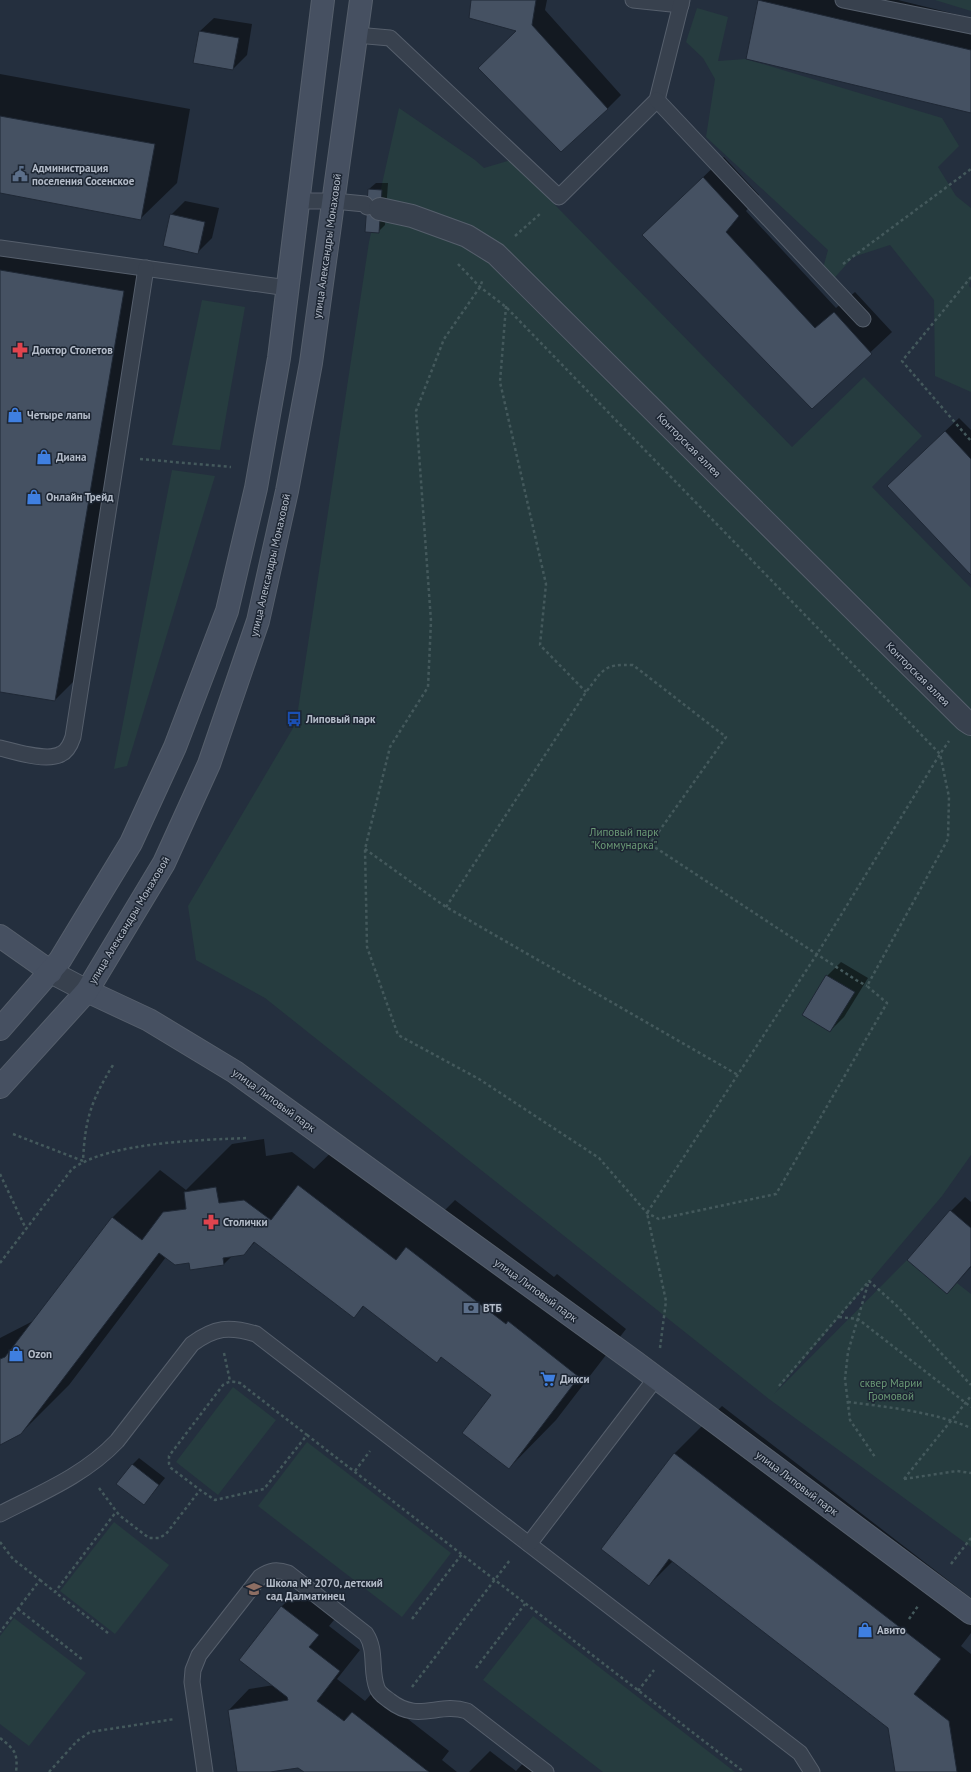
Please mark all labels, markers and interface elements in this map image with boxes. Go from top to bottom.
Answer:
place label: Администрация поселения Сосенское [32,161,135,188]
public building icon: Администрация поселения Сосенское [11,165,29,183]
street label: улица Александры Монаховой [310,173,344,319]
pharmacy icon: Доктор Столетов [11,341,29,359]
place label: Доктор Столетов [32,343,113,357]
shop icon: Четыре лапы [6,406,24,424]
place label: Четыре лапы [27,408,91,422]
street label: Конторская аллея [654,410,724,480]
shop icon: Диана [35,448,53,466]
place label: Диана [56,450,86,464]
shop icon: Онлайн Трейд [25,488,43,506]
place label: Онлайн Трейд [46,490,114,504]
street label: улица Александры Монаховой [247,492,293,638]
street label: Конторская аллея [883,639,953,709]
bus stop icon: Липовый парк [285,710,303,728]
place label: Липовый парк [305,712,376,726]
park label: Липовый парк "Коммунарка" [589,825,659,852]
street label: улица Александры Монаховой [85,854,173,986]
street label: улица Липовый парк [230,1065,319,1135]
pharmacy icon: Столички [202,1213,220,1231]
place label: Столички [223,1215,267,1229]
street label: улица Липовый парк [492,1255,581,1325]
bank icon: ВТБ [462,1299,480,1317]
place label: ВТБ [483,1301,502,1315]
shop icon: Ozon [7,1345,25,1363]
place label: Ozon [28,1347,52,1361]
supermarket icon: Дикси [539,1370,557,1388]
place label: Дикси [560,1372,590,1386]
park label: сквер Марии Громовой [860,1376,922,1403]
street label: улица Липовый парк [753,1447,842,1519]
place label: Школа № 2070, детский сад Далматинец [266,1576,383,1603]
school or university icon: Школа № 2070, детский сад Далматинец [245,1580,263,1598]
shop icon: Авито [856,1621,874,1639]
place label: Авито [877,1623,906,1637]

